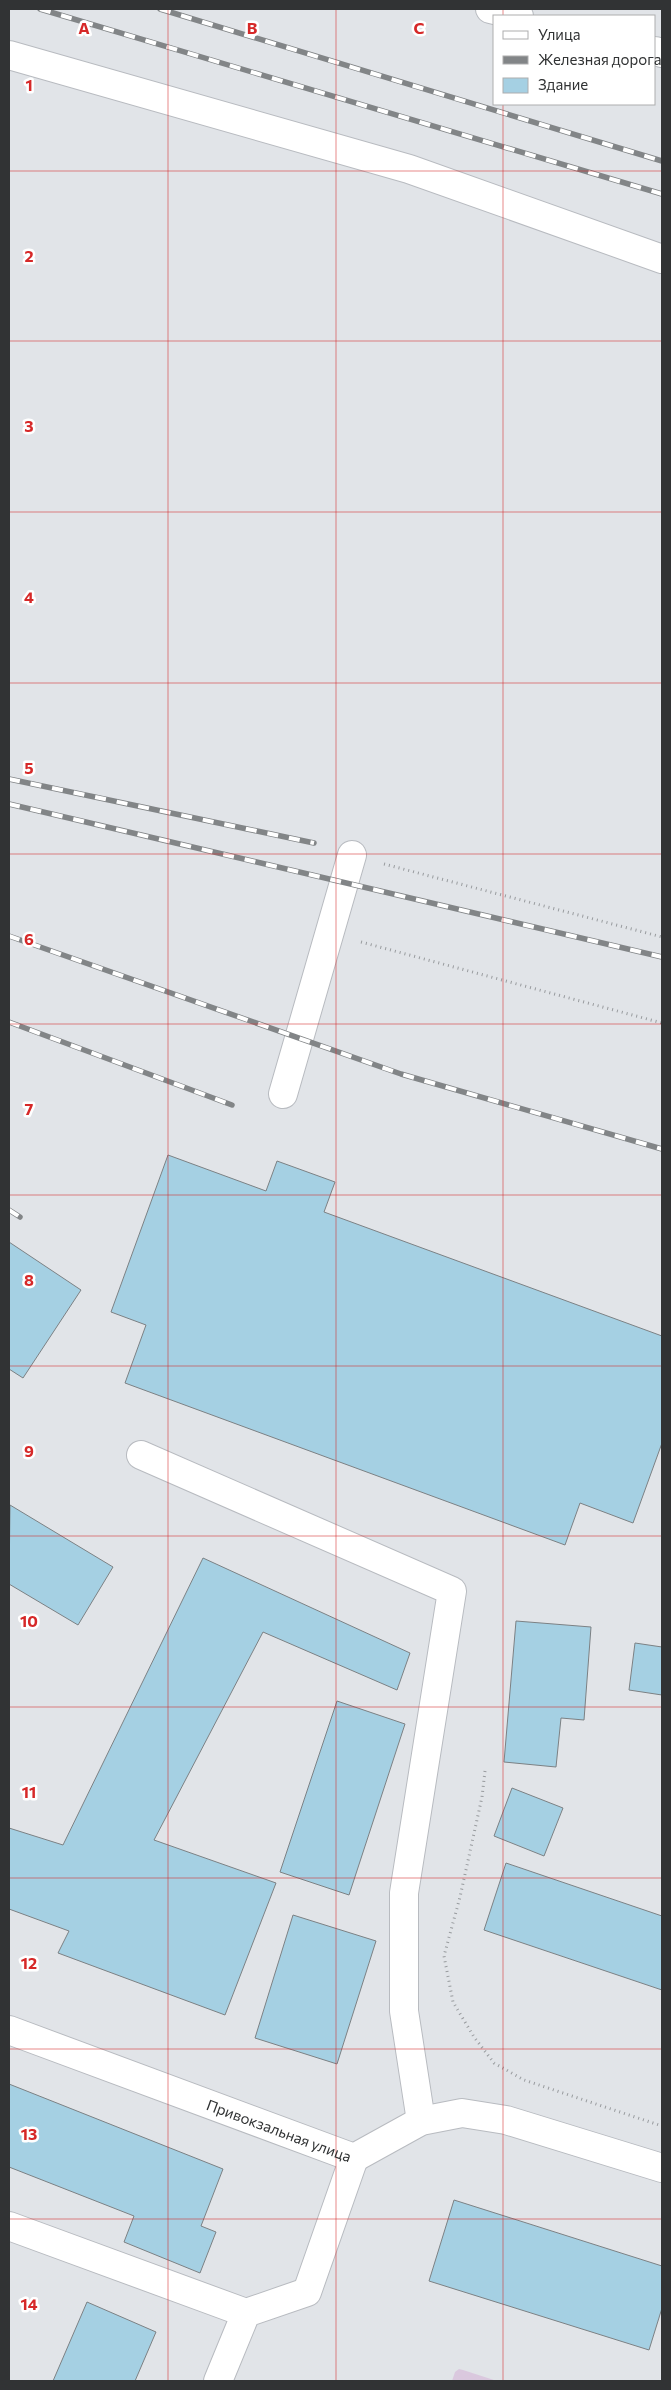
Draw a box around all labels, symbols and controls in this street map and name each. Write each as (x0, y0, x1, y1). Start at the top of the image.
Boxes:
legend (493, 15, 656, 105)
text: A (78, 18, 90, 37)
text: B (247, 18, 258, 37)
text: C (414, 18, 425, 37)
text: Улица (538, 25, 580, 43)
text: Железная дорога (538, 50, 662, 68)
text: 1 (25, 75, 33, 94)
text: Здание (538, 75, 588, 93)
text: 2 (24, 246, 34, 265)
text: 3 (24, 416, 34, 435)
text: 4 (24, 587, 34, 606)
text: 5 (24, 758, 34, 777)
text: 6 (24, 929, 34, 948)
text: 7 (25, 1099, 34, 1118)
text: 8 (24, 1270, 34, 1289)
text: 9 (24, 1441, 34, 1460)
text: 10 (20, 1611, 38, 1630)
text: 11 (22, 1782, 36, 1801)
text: 12 (21, 1953, 37, 1972)
street label: Привокзальная улица (204, 2095, 354, 2165)
text: 13 (21, 2124, 37, 2143)
text: 14 (20, 2294, 38, 2313)

